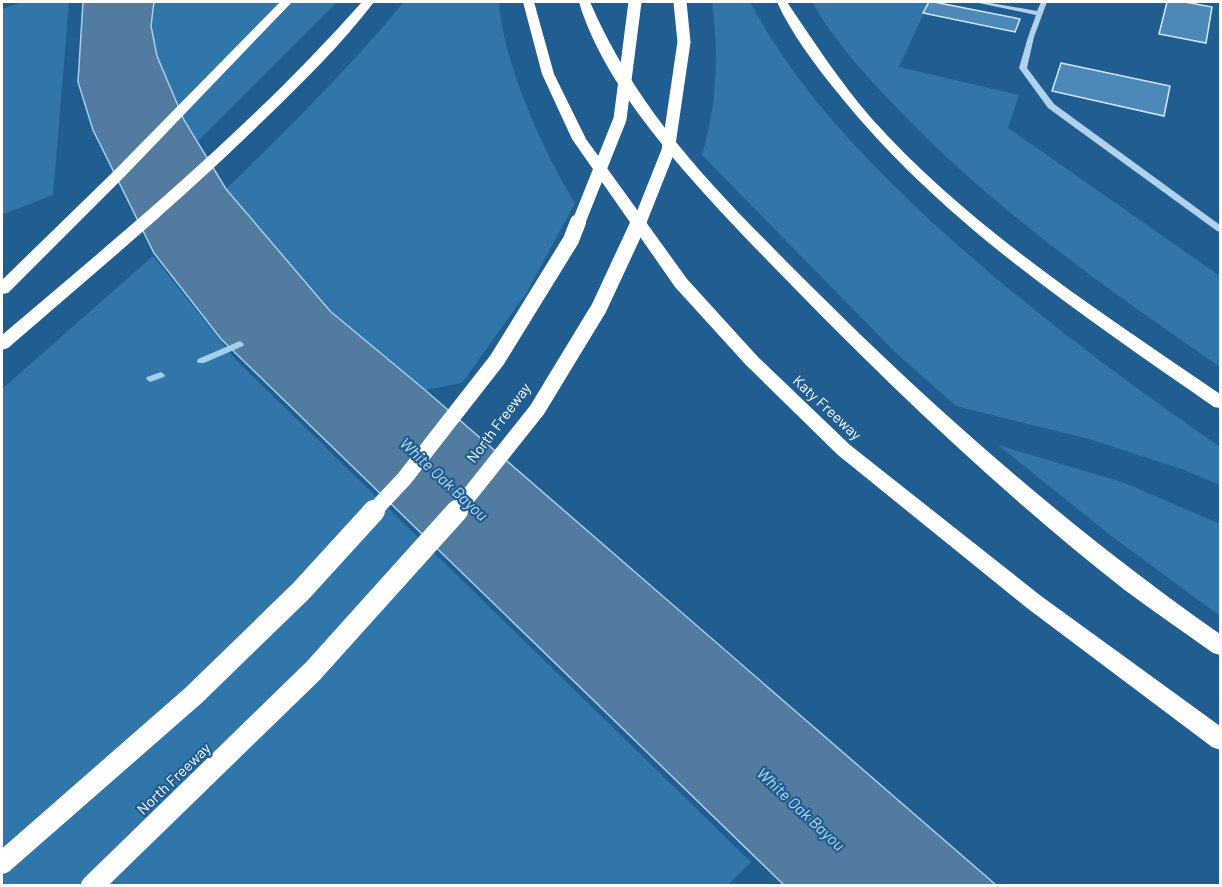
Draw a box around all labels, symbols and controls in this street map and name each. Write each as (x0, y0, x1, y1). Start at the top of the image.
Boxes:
street label: Katy Freeway (790, 371, 866, 444)
street label: North Freeway (462, 379, 534, 466)
water label: White Oak Bayou (396, 433, 492, 524)
street label: North Freeway (133, 739, 214, 818)
water label: White Oak Bayou (753, 763, 849, 854)

